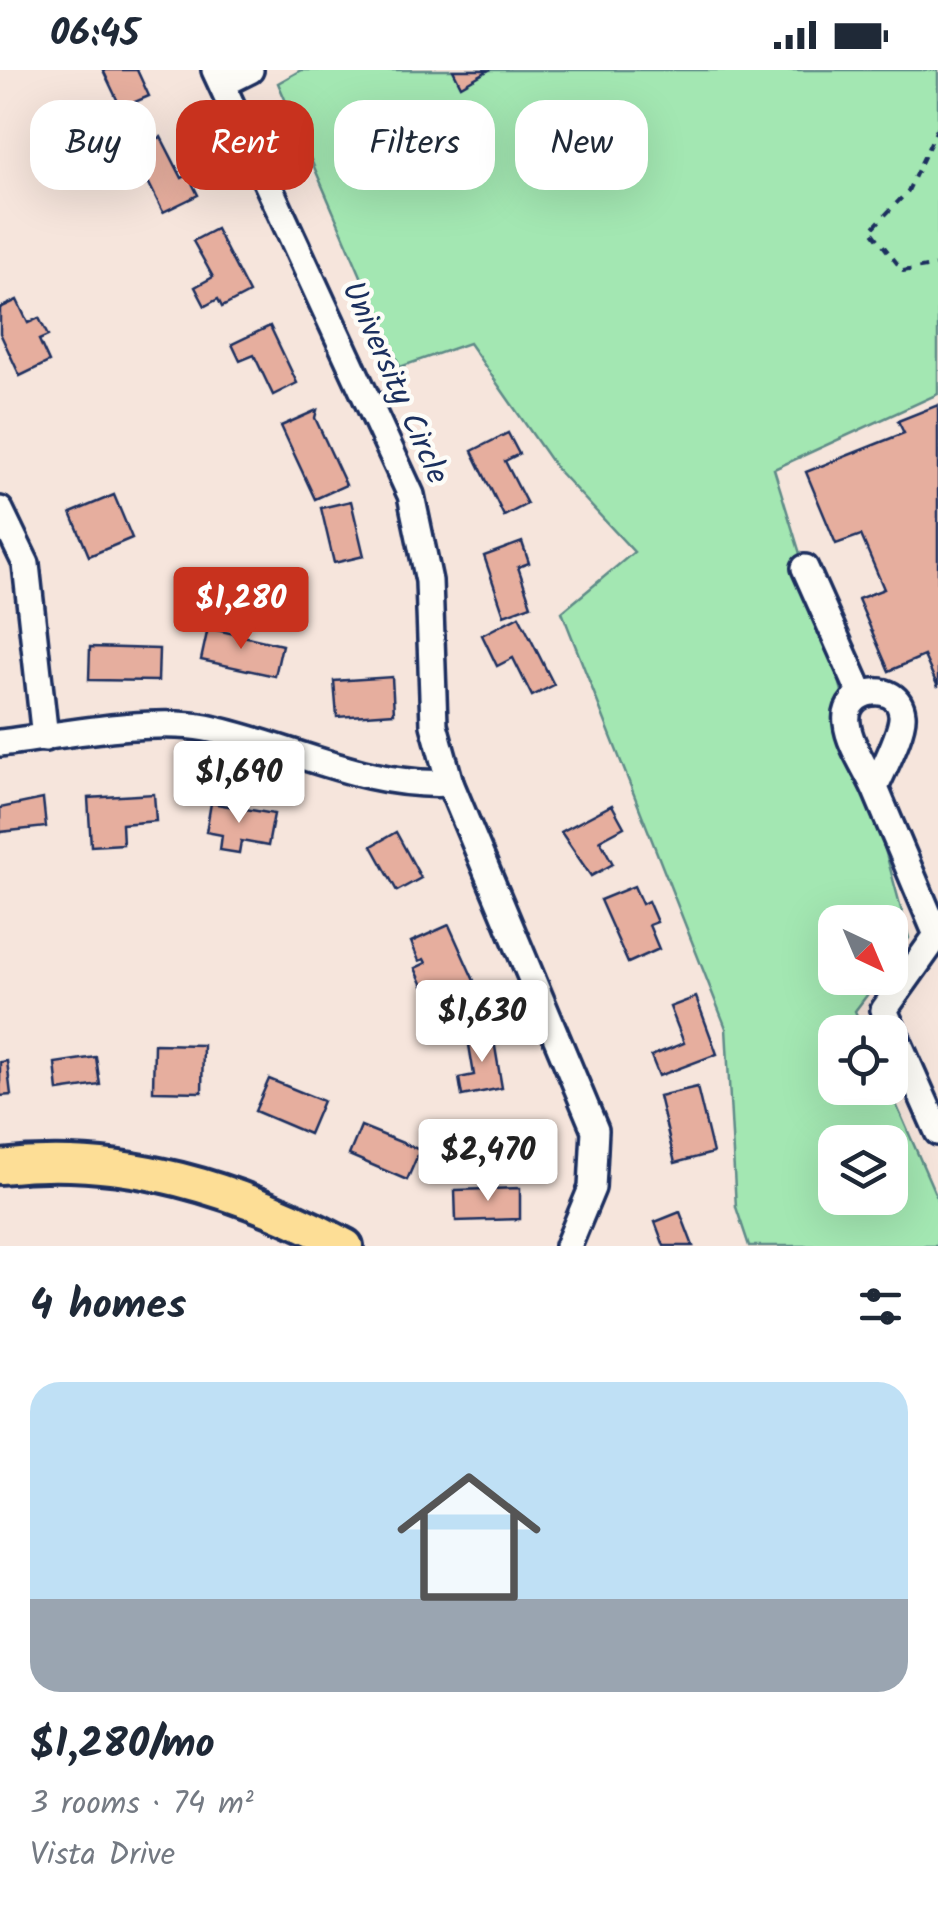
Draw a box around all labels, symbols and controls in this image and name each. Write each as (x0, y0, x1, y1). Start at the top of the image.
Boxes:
text: 06:45 (50, 5, 139, 65)
chip: Buy (30, 100, 156, 190)
chip: Rent (176, 100, 314, 190)
chip: Filters (334, 100, 495, 190)
chip: New (515, 100, 648, 190)
street label: University Circle (326, 273, 462, 493)
pin: $1,280 (160, 567, 322, 652)
text: $1,280 (196, 574, 286, 625)
pin: $1,690 (158, 741, 320, 826)
text: $1,690 (196, 748, 282, 799)
north arrow (818, 905, 908, 995)
map controls (818, 905, 908, 1215)
pin: $1,630 (401, 980, 563, 1065)
text: $1,630 (438, 987, 526, 1038)
button: locate (818, 1015, 908, 1105)
pin: $2,470 (407, 1119, 569, 1204)
button: layers (818, 1125, 908, 1215)
text: $2,470 (441, 1126, 535, 1177)
text: 4 homes (30, 1273, 186, 1340)
icon: filters (853, 1279, 908, 1334)
icon: home (379, 1447, 559, 1627)
text: $1,280/mo (30, 1712, 215, 1779)
text: 3 rooms · 74 m² (30, 1779, 254, 1830)
text: Vista Drive (30, 1830, 175, 1881)

